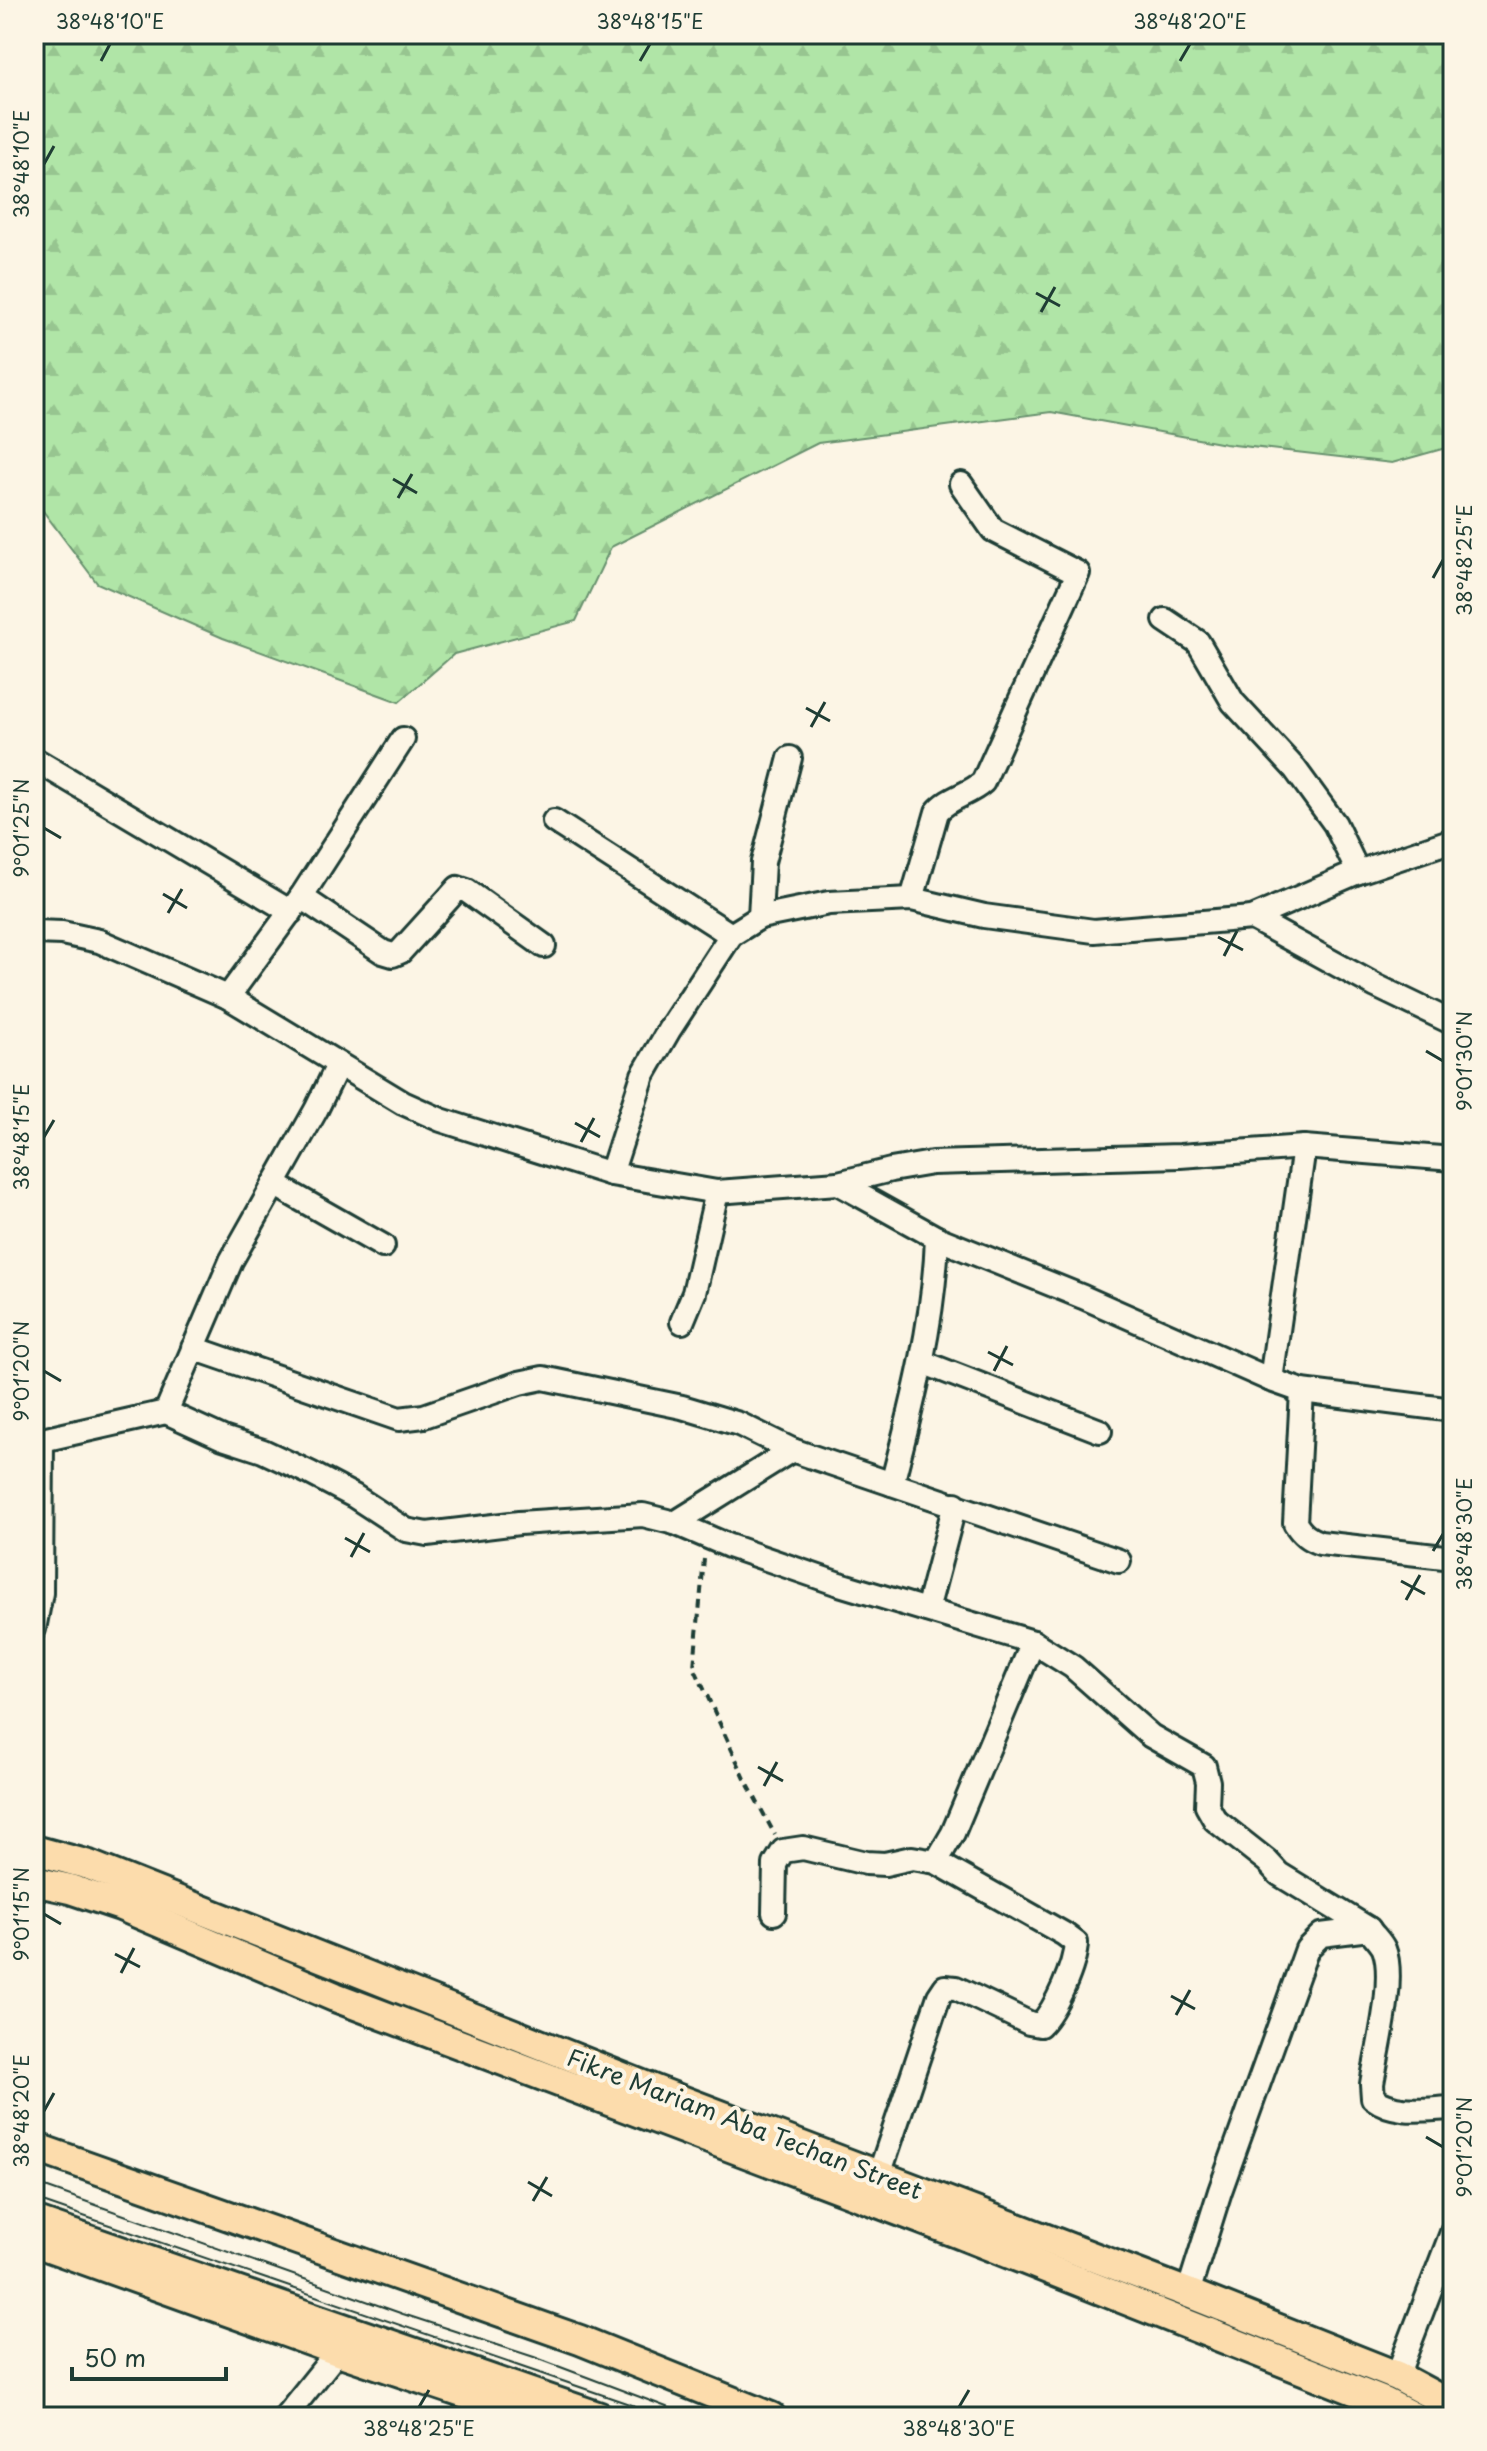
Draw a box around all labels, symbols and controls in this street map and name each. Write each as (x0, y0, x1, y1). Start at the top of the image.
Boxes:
text: 38°48'10"E (56, 6, 164, 36)
text: 38°48'15"E (596, 6, 704, 36)
text: 38°48'20"E (1133, 6, 1247, 36)
text: 38°48'10"E (6, 110, 36, 218)
text: 38°48'25"E (1449, 504, 1479, 616)
text: 9°01'25"N (6, 778, 36, 878)
text: 9°01'30"N (1449, 1011, 1479, 1111)
text: 38°48'15"E (6, 1083, 36, 1191)
text: 9°01'20"N (6, 1321, 36, 1421)
text: 38°48'30"E (1449, 1478, 1479, 1590)
text: 9°01'15"N (6, 1867, 36, 1961)
street label: Fikre Mariam Aba Techan Street (562, 2038, 928, 2208)
text: 38°48'20"E (6, 2054, 36, 2168)
text: 9°01'20"N (1449, 2097, 1479, 2197)
scale bar (72, 2331, 226, 2381)
text: 50 m (84, 2339, 146, 2375)
text: 38°48'25"E (363, 2413, 475, 2443)
text: 38°48'30"E (903, 2413, 1015, 2443)

